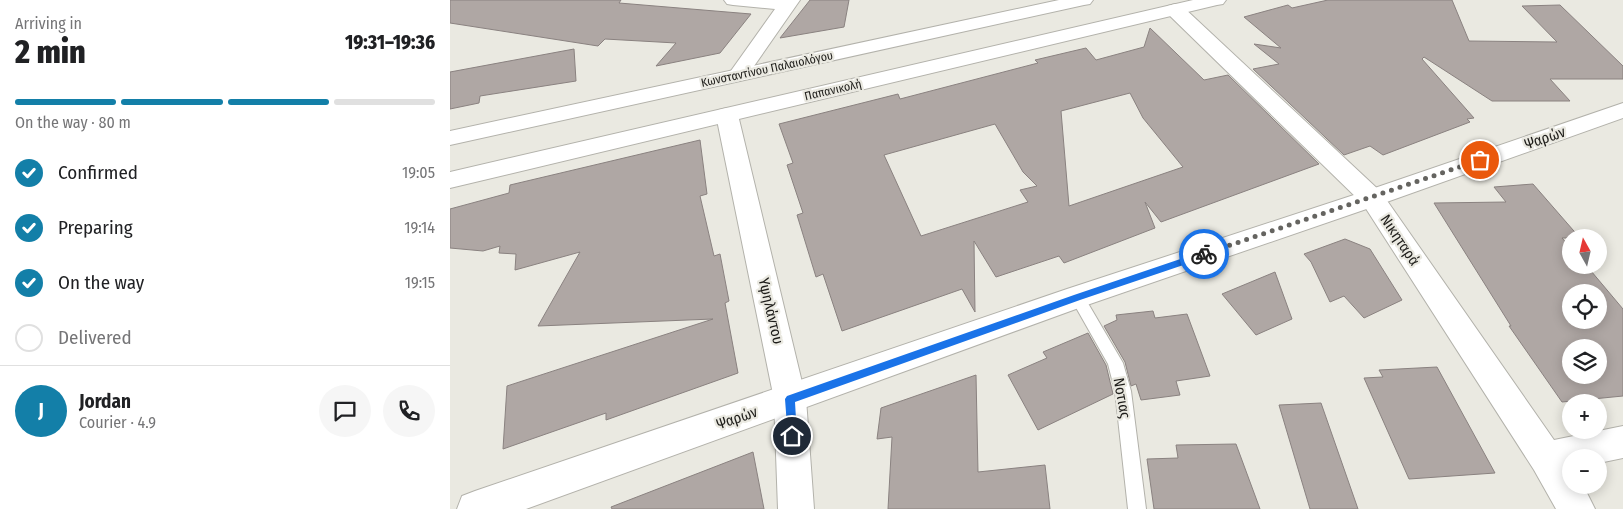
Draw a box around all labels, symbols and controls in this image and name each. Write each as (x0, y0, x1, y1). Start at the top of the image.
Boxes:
text: Arriving in (15, 14, 82, 33)
text: 19:31–19:36 (345, 31, 435, 54)
text: 2 min (15, 33, 86, 71)
street label: Κωνσταντίνου Παλαιολόγου (700, 48, 834, 90)
street label: Παπανικολή (803, 77, 863, 103)
text: On the way · 80 m (15, 113, 131, 132)
street label: Ψαρών (1522, 122, 1568, 153)
pin (1459, 139, 1501, 181)
icon: bag (1466, 146, 1494, 174)
icon: check (15, 159, 43, 187)
text: Confirmed (58, 161, 138, 184)
text: 19:05 (402, 163, 435, 182)
street label: Νικηταρά (1376, 211, 1424, 269)
icon: check (15, 214, 43, 242)
text: Preparing (58, 216, 133, 239)
text: 19:14 (404, 218, 435, 237)
courier (1179, 229, 1229, 279)
north arrow (1562, 229, 1608, 274)
map controls (1562, 229, 1607, 494)
icon: bike (1190, 240, 1218, 268)
icon: check (15, 269, 43, 297)
text: On the way (58, 271, 144, 294)
text: 19:15 (405, 273, 435, 292)
street label: Υψηλάντου (755, 276, 787, 346)
button: locate (1562, 284, 1607, 329)
text: Delivered (58, 326, 132, 349)
button: layers (1562, 339, 1607, 384)
street label: Νοτιας (1110, 376, 1135, 420)
button: chat (319, 385, 371, 437)
button: phone (383, 385, 435, 437)
text: Jordan (79, 390, 131, 413)
button: + (1562, 394, 1607, 439)
text: J (38, 399, 44, 422)
street label: Ψαρών (714, 402, 760, 433)
text: Courier · 4.9 (79, 413, 156, 432)
pin (771, 415, 813, 457)
icon: home (778, 422, 806, 450)
button: − (1562, 449, 1607, 494)

